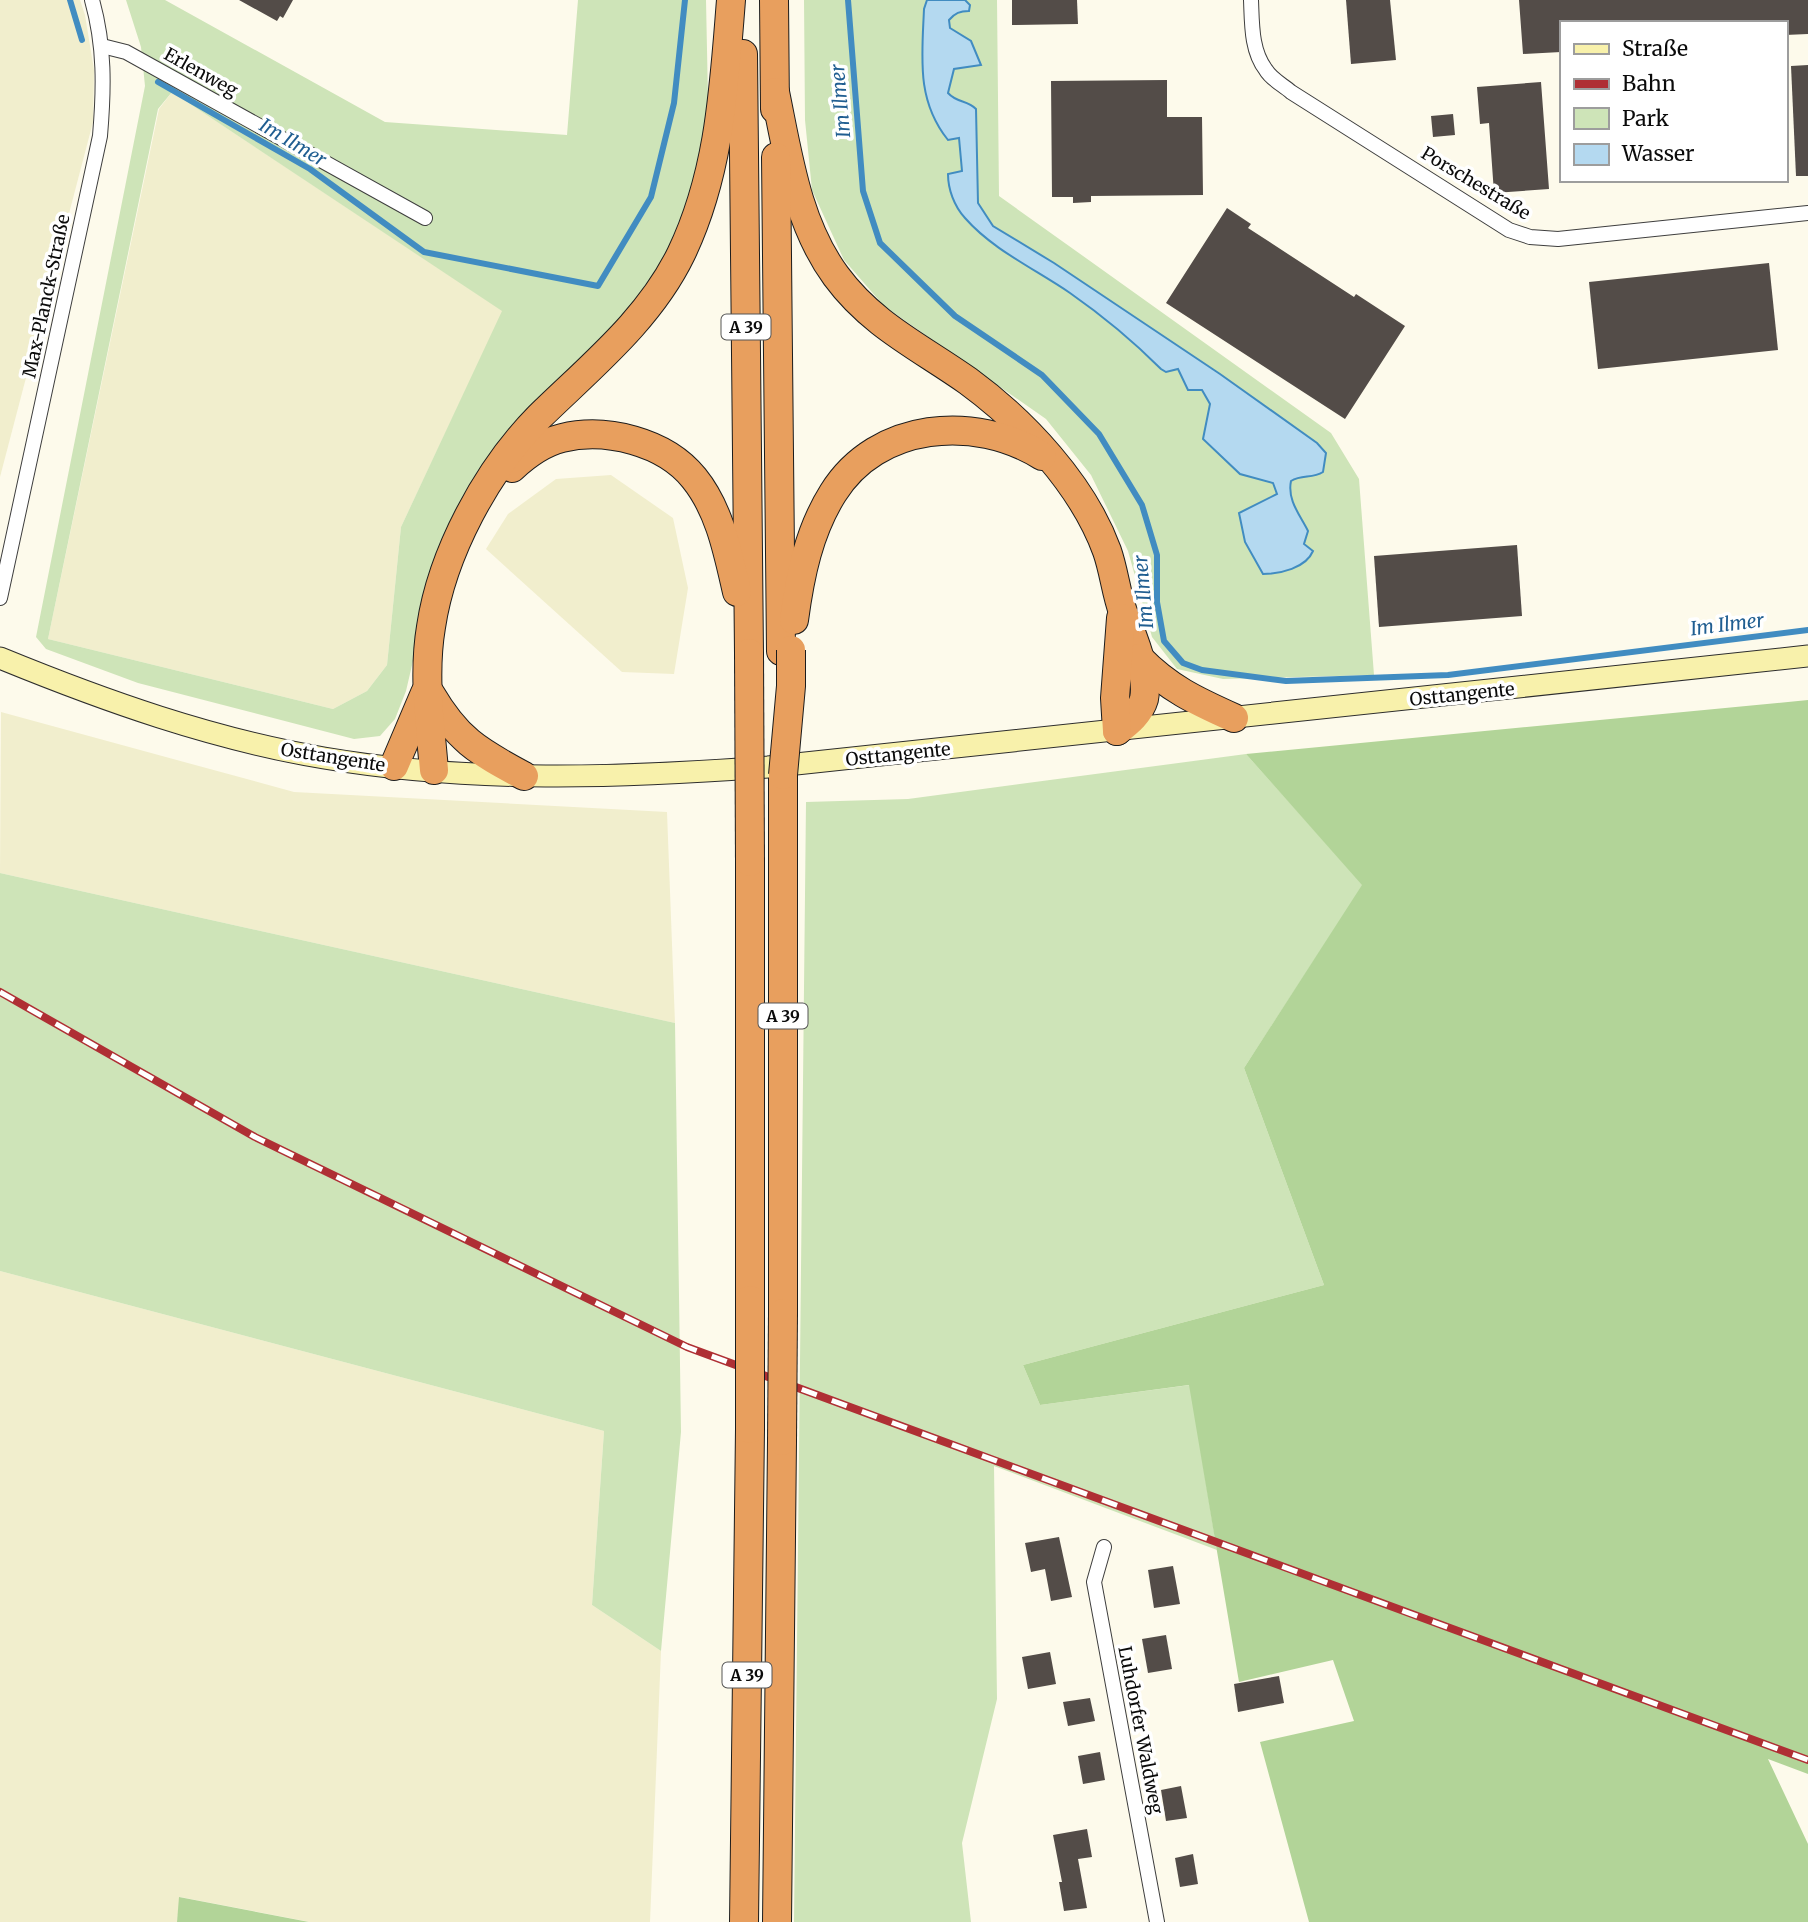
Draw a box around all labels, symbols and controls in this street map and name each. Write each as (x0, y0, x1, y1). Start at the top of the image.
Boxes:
legend (1560, 21, 1787, 182)
text: Straße (1622, 35, 1688, 62)
street label: Erlenweg (160, 42, 242, 102)
water label: Im Ilmer (825, 63, 855, 139)
text: Bahn (1622, 70, 1676, 97)
text: Park (1622, 105, 1669, 132)
water label: Im Ilmer (255, 113, 331, 171)
text: Wasser (1621, 140, 1694, 167)
street label: Porschestraße (1417, 141, 1535, 225)
street label: Max-Planck-Straße (17, 212, 75, 380)
road number: A 39 (722, 314, 770, 340)
water label: Im Ilmer (1128, 554, 1158, 630)
water label: Im Ilmer (1689, 608, 1765, 640)
street label: Osttangente (1408, 677, 1516, 711)
street label: Osttangente (279, 737, 387, 777)
street label: Osttangente (844, 737, 952, 771)
road number: A 39 (758, 1004, 808, 1028)
street label: Luhdorfer Waldweg (1113, 1644, 1169, 1816)
road number: A 39 (722, 1662, 772, 1688)

